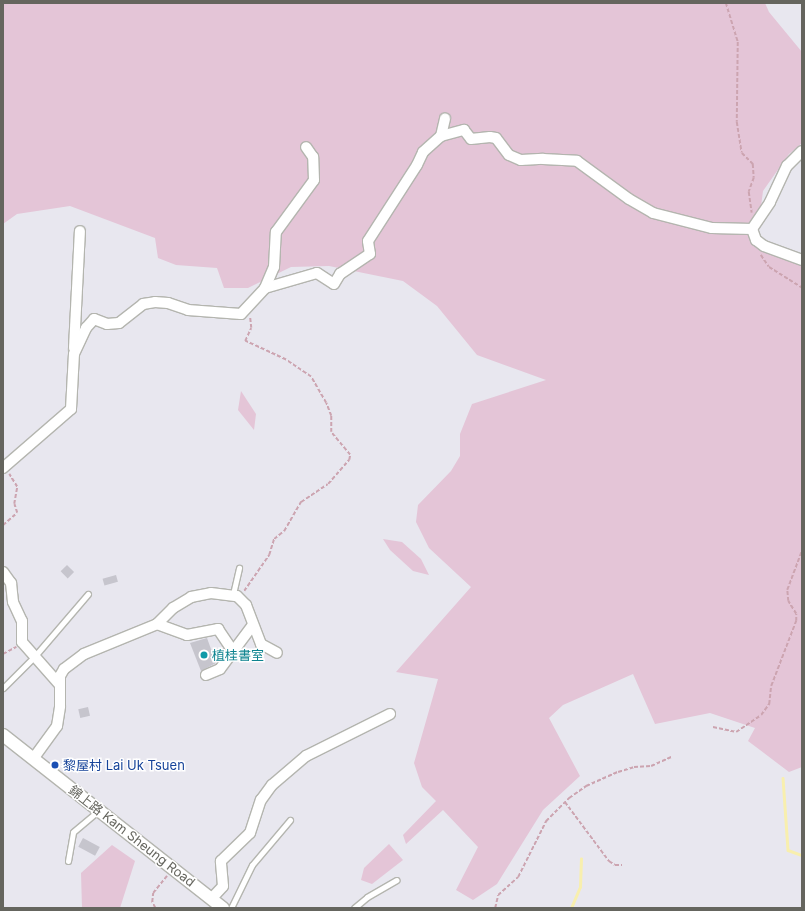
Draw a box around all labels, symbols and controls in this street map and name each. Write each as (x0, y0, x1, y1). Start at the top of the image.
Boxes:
place label: 植桂書室 (212, 647, 264, 663)
marker: 植桂書室 (199, 650, 209, 660)
place label: 黎屋村 Lai Uk Tsuen (63, 757, 185, 773)
marker: 黎屋村 Lai Uk Tsuen (50, 760, 60, 770)
street label: 錦上路 Kam Sheung Road (66, 782, 198, 890)

